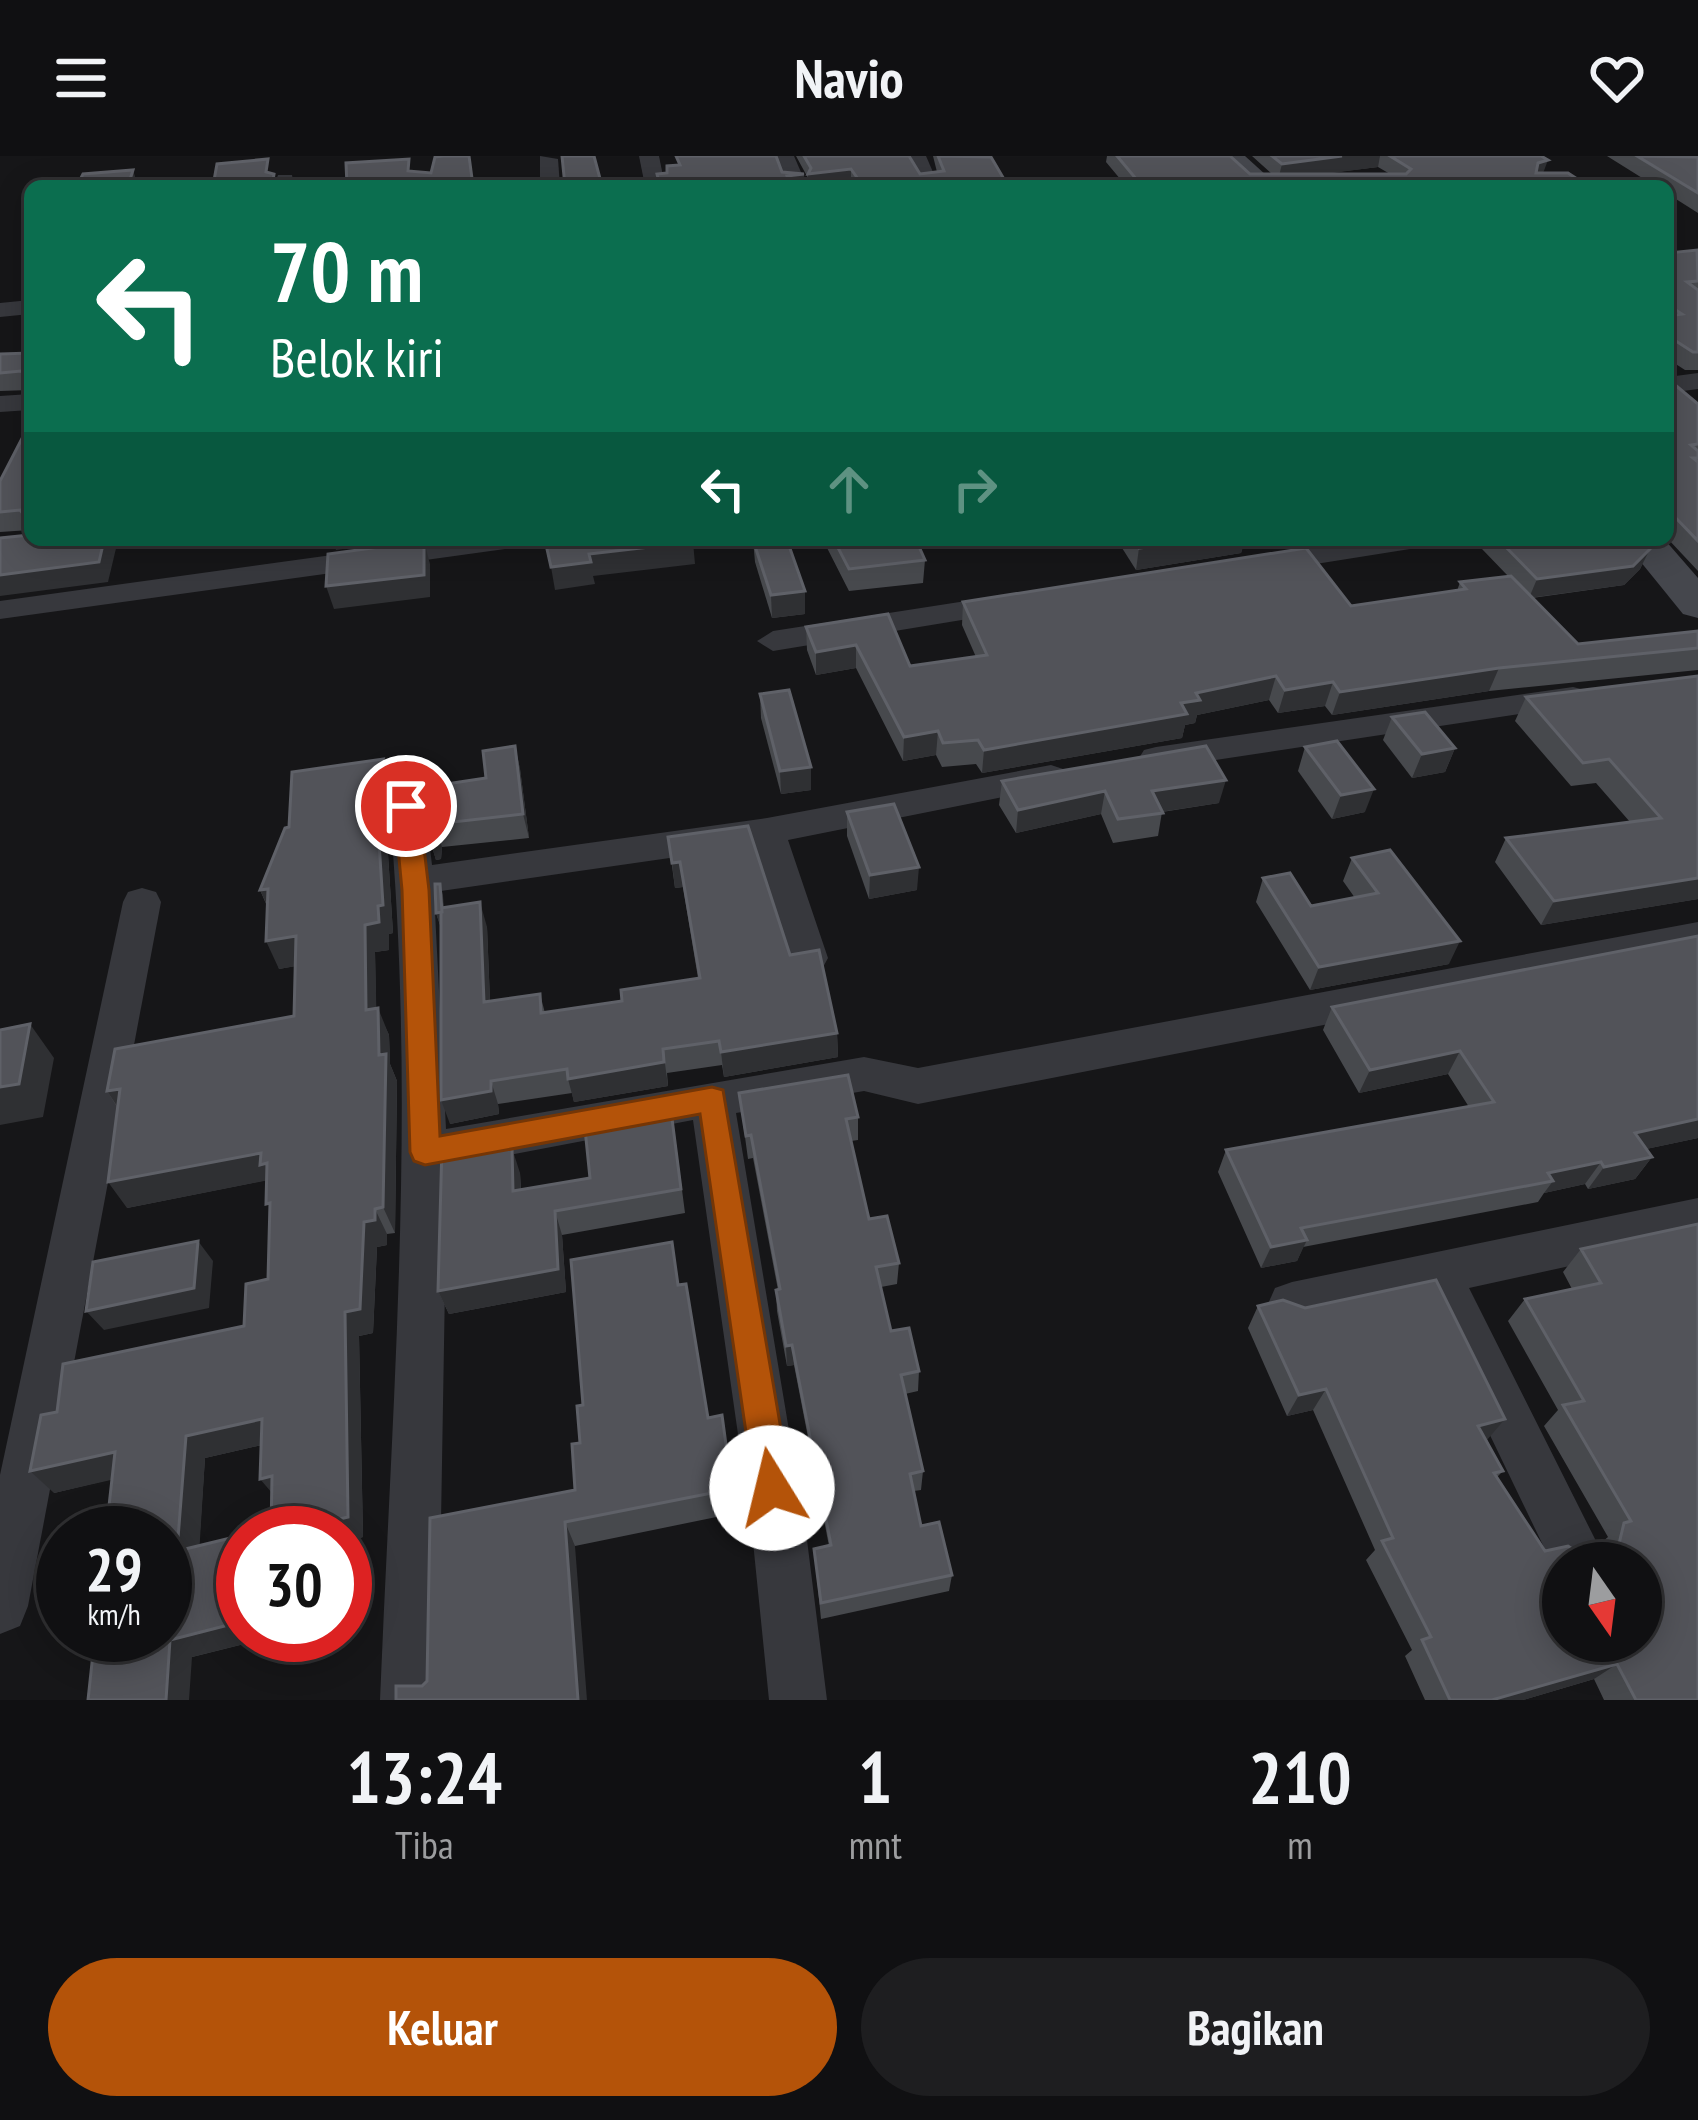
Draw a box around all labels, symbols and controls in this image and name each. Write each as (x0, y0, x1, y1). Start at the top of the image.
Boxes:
text: Navio (794, 43, 904, 113)
icon: menu (48, 45, 114, 111)
icon: heart (1584, 45, 1650, 111)
text: 70 m (270, 216, 423, 325)
icon: left (72, 228, 228, 384)
text: Belok kiri (270, 322, 444, 392)
icon: left (690, 456, 756, 522)
icon: ahead (816, 456, 882, 522)
icon: right (942, 456, 1008, 522)
pin (355, 755, 457, 857)
icon: arrive (373, 773, 439, 839)
position arrow (709, 1425, 835, 1551)
speed limit sign: 30 (216, 1506, 372, 1662)
text: 29 (85, 1530, 143, 1608)
north arrow (1542, 1542, 1662, 1662)
map controls (1542, 1542, 1662, 1662)
text: km/h (87, 1594, 141, 1633)
text: 13:24 (346, 1730, 502, 1823)
text: 1 (858, 1730, 892, 1823)
text: 210 (1248, 1730, 1352, 1823)
text: Tiba (395, 1819, 454, 1870)
text: mnt (849, 1819, 902, 1870)
text: m (1287, 1819, 1313, 1870)
button: Keluar (48, 1958, 837, 2096)
button: Bagikan (861, 1958, 1650, 2096)

